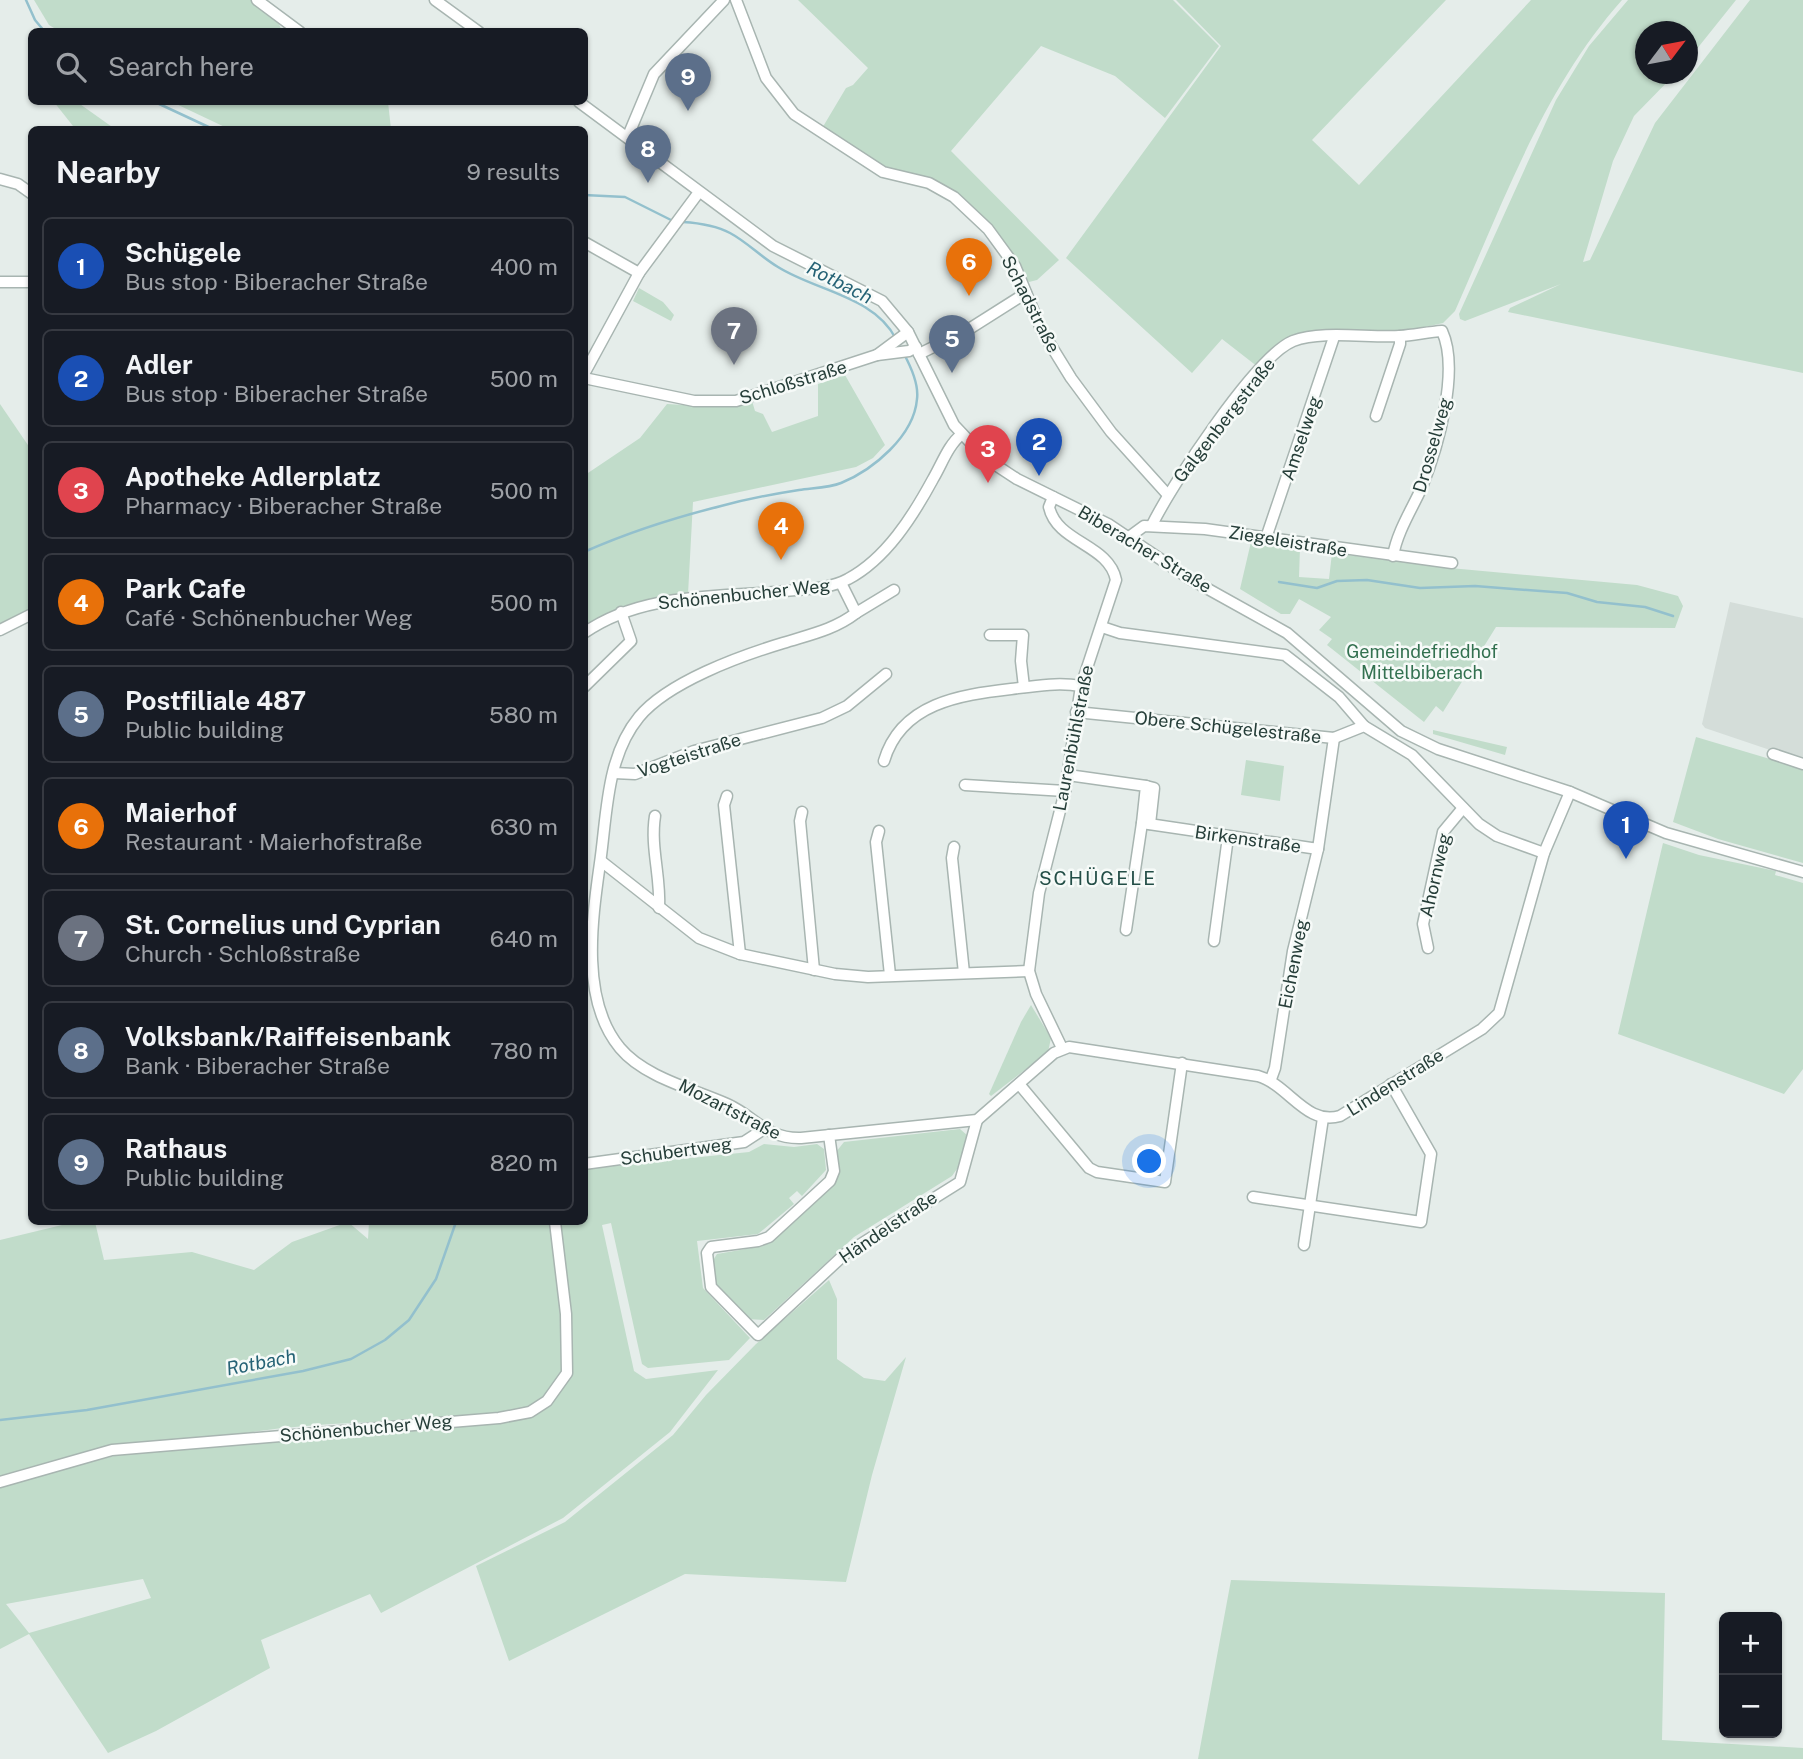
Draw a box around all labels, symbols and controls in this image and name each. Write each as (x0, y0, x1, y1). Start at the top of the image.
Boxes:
north arrow (1635, 21, 1698, 84)
search box (28, 28, 588, 105)
icon: search (52, 48, 90, 86)
text: Search here (108, 51, 254, 82)
pin: 9 (665, 53, 711, 111)
pin: 8 (625, 125, 671, 183)
text: Nearby (56, 154, 160, 190)
text: 9 results (467, 158, 560, 185)
text: Schügele (125, 237, 242, 268)
pin: 6 (946, 238, 992, 296)
street label: Schadstraße (998, 252, 1064, 356)
text: 1 (76, 253, 86, 280)
text: 400 m (490, 253, 558, 280)
water label: Rotbach (804, 256, 876, 308)
text: Bus stop · Biberacher Straße (125, 268, 428, 295)
pin: 7 (711, 307, 757, 365)
pin: 5 (929, 315, 975, 373)
text: Adler (125, 349, 193, 380)
street label: Galgenbergstraße (1169, 354, 1279, 486)
street label: Schloßstraße (737, 356, 849, 408)
text: 2 (74, 365, 88, 392)
text: 500 m (490, 365, 558, 392)
text: Bus stop · Biberacher Straße (125, 380, 428, 407)
street label: Amselweg (1277, 393, 1325, 483)
street label: Drosselweg (1408, 395, 1456, 495)
pin: 2 (1016, 418, 1062, 476)
pin: 3 (965, 425, 1011, 483)
text: Apotheke Adlerplatz (125, 461, 381, 492)
text: 3 (73, 477, 89, 504)
text: 500 m (490, 477, 558, 504)
text: Pharmacy · Biberacher Straße (125, 492, 442, 519)
street label: Biberacher Straße (1074, 501, 1216, 597)
pin: 4 (758, 502, 804, 560)
street label: Ziegeleistraße (1227, 521, 1349, 561)
text: Park Cafe (125, 573, 246, 604)
street label: Schönenbucher Weg (657, 574, 831, 614)
text: 4 (73, 589, 89, 616)
text: 500 m (490, 589, 558, 616)
text: Café · Schönenbucher Weg (125, 604, 413, 631)
park label: Gemeindefriedhof Mittelbiberach (1346, 641, 1498, 683)
street label: Laurenbühlstraße (1049, 663, 1097, 813)
text: Postfiliale 487 (125, 685, 306, 716)
text: 5 (73, 701, 89, 728)
text: 580 m (489, 701, 558, 728)
street label: Obere Schügelestraße (1134, 707, 1322, 747)
text: Public building (125, 716, 284, 743)
street label: Vogteistraße (635, 728, 743, 782)
text: Maierhof (125, 797, 236, 828)
pin: 1 (1603, 801, 1649, 859)
text: 6 (73, 813, 89, 840)
text: 630 m (490, 813, 558, 840)
street label: Birkenstraße (1193, 821, 1303, 857)
text: Restaurant · Maierhofstraße (125, 828, 423, 855)
street label: Ahornweg (1415, 831, 1455, 919)
district label: SCHÜGELE (1039, 867, 1157, 889)
text: St. Cornelius und Cyprian (125, 909, 441, 940)
street label: Eichenweg (1274, 917, 1312, 1011)
text: 7 (74, 925, 88, 952)
text: 640 m (490, 925, 558, 952)
text: Church · Schloßstraße (125, 940, 360, 967)
text: Volksbank/Raiffeisenbank (125, 1021, 451, 1052)
text: 8 (73, 1037, 89, 1064)
text: 780 m (490, 1037, 558, 1064)
street label: Lindenstraße (1343, 1044, 1447, 1120)
text: Bank · Biberacher Straße (125, 1052, 390, 1079)
street label: Mozartstraße (676, 1074, 784, 1144)
text: Rathaus (125, 1133, 227, 1164)
street label: Schubertweg (619, 1133, 733, 1169)
your location (1132, 1144, 1166, 1178)
text: 9 (73, 1149, 89, 1176)
text: 820 m (490, 1149, 558, 1176)
text: Public building (125, 1164, 284, 1191)
street label: Händelstraße (835, 1187, 941, 1267)
water label: Rotbach (224, 1344, 298, 1380)
street label: Schönenbucher Weg (279, 1410, 453, 1446)
map controls (1719, 1612, 1782, 1738)
button: + (1719, 1612, 1782, 1675)
button: − (1719, 1675, 1782, 1738)

